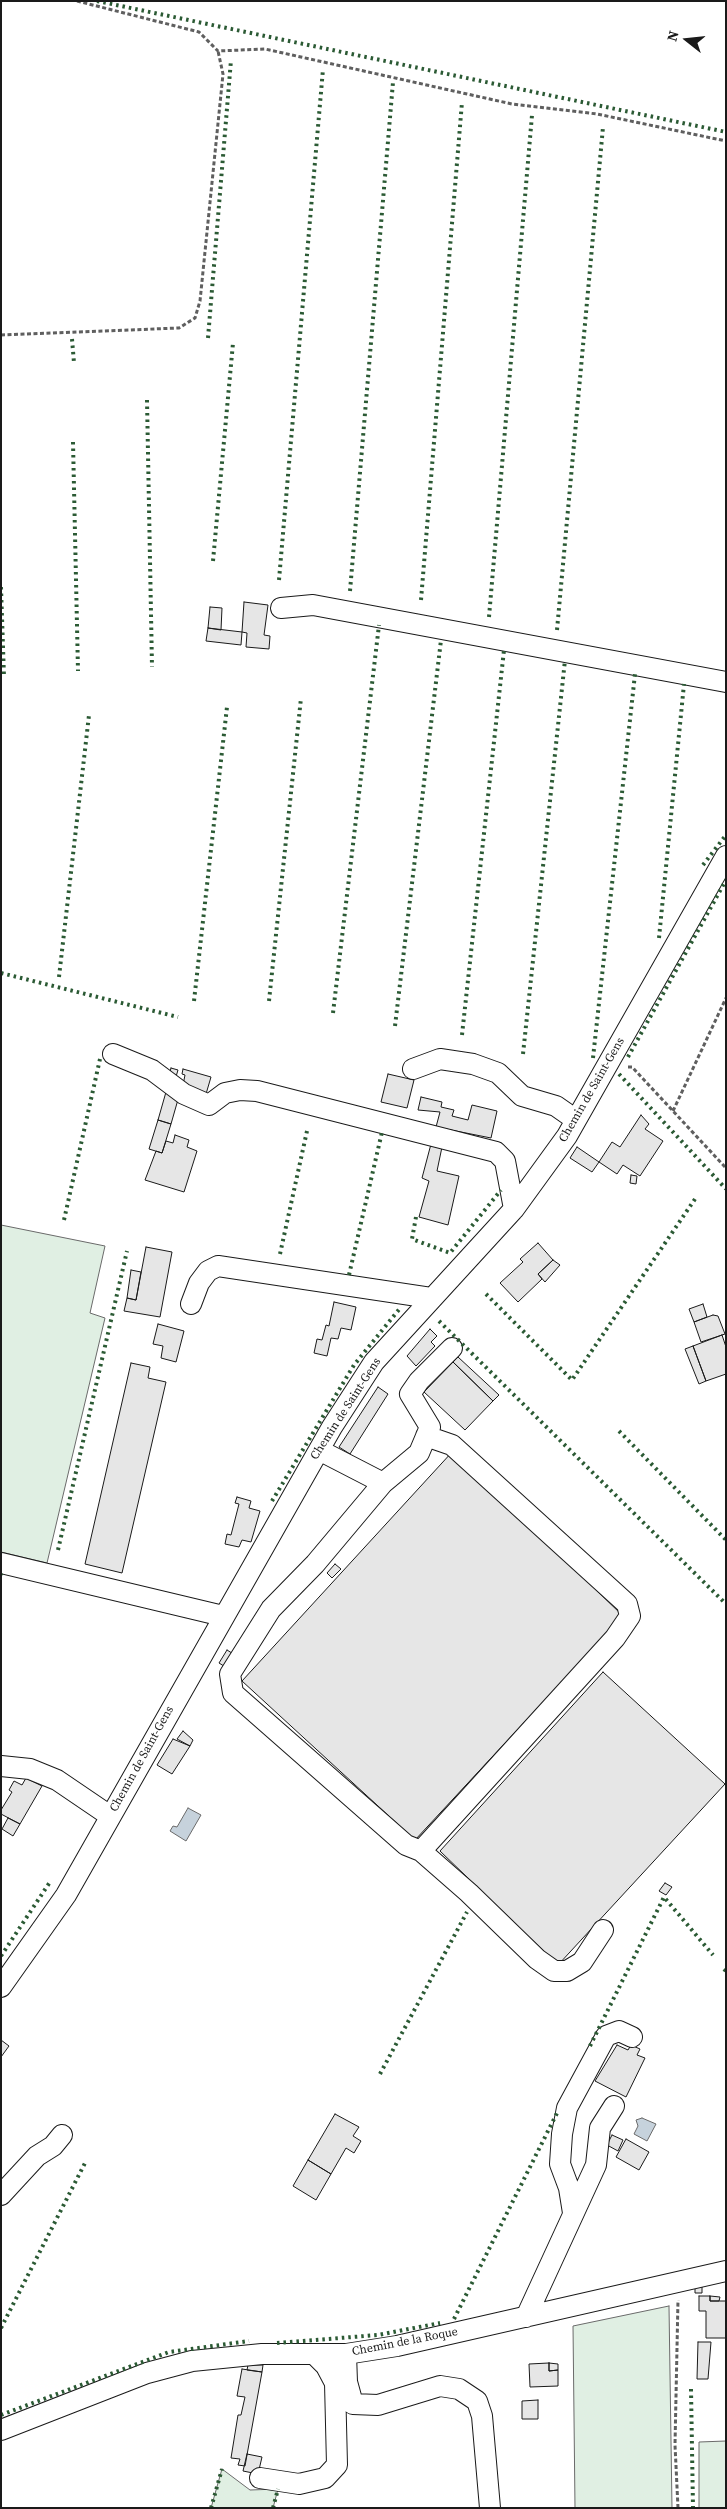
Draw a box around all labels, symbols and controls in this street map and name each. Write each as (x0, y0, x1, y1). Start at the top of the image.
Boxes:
north arrow (662, 15, 712, 65)
text: N (662, 28, 684, 44)
street label: Chemin de Saint-Gens (556, 1035, 628, 1145)
street label: Chemin de Saint-Gens (308, 1355, 384, 1463)
street label: Chemin de Saint-Gens (107, 1704, 177, 1814)
street label: Chemin de la Roque (351, 2325, 459, 2359)

